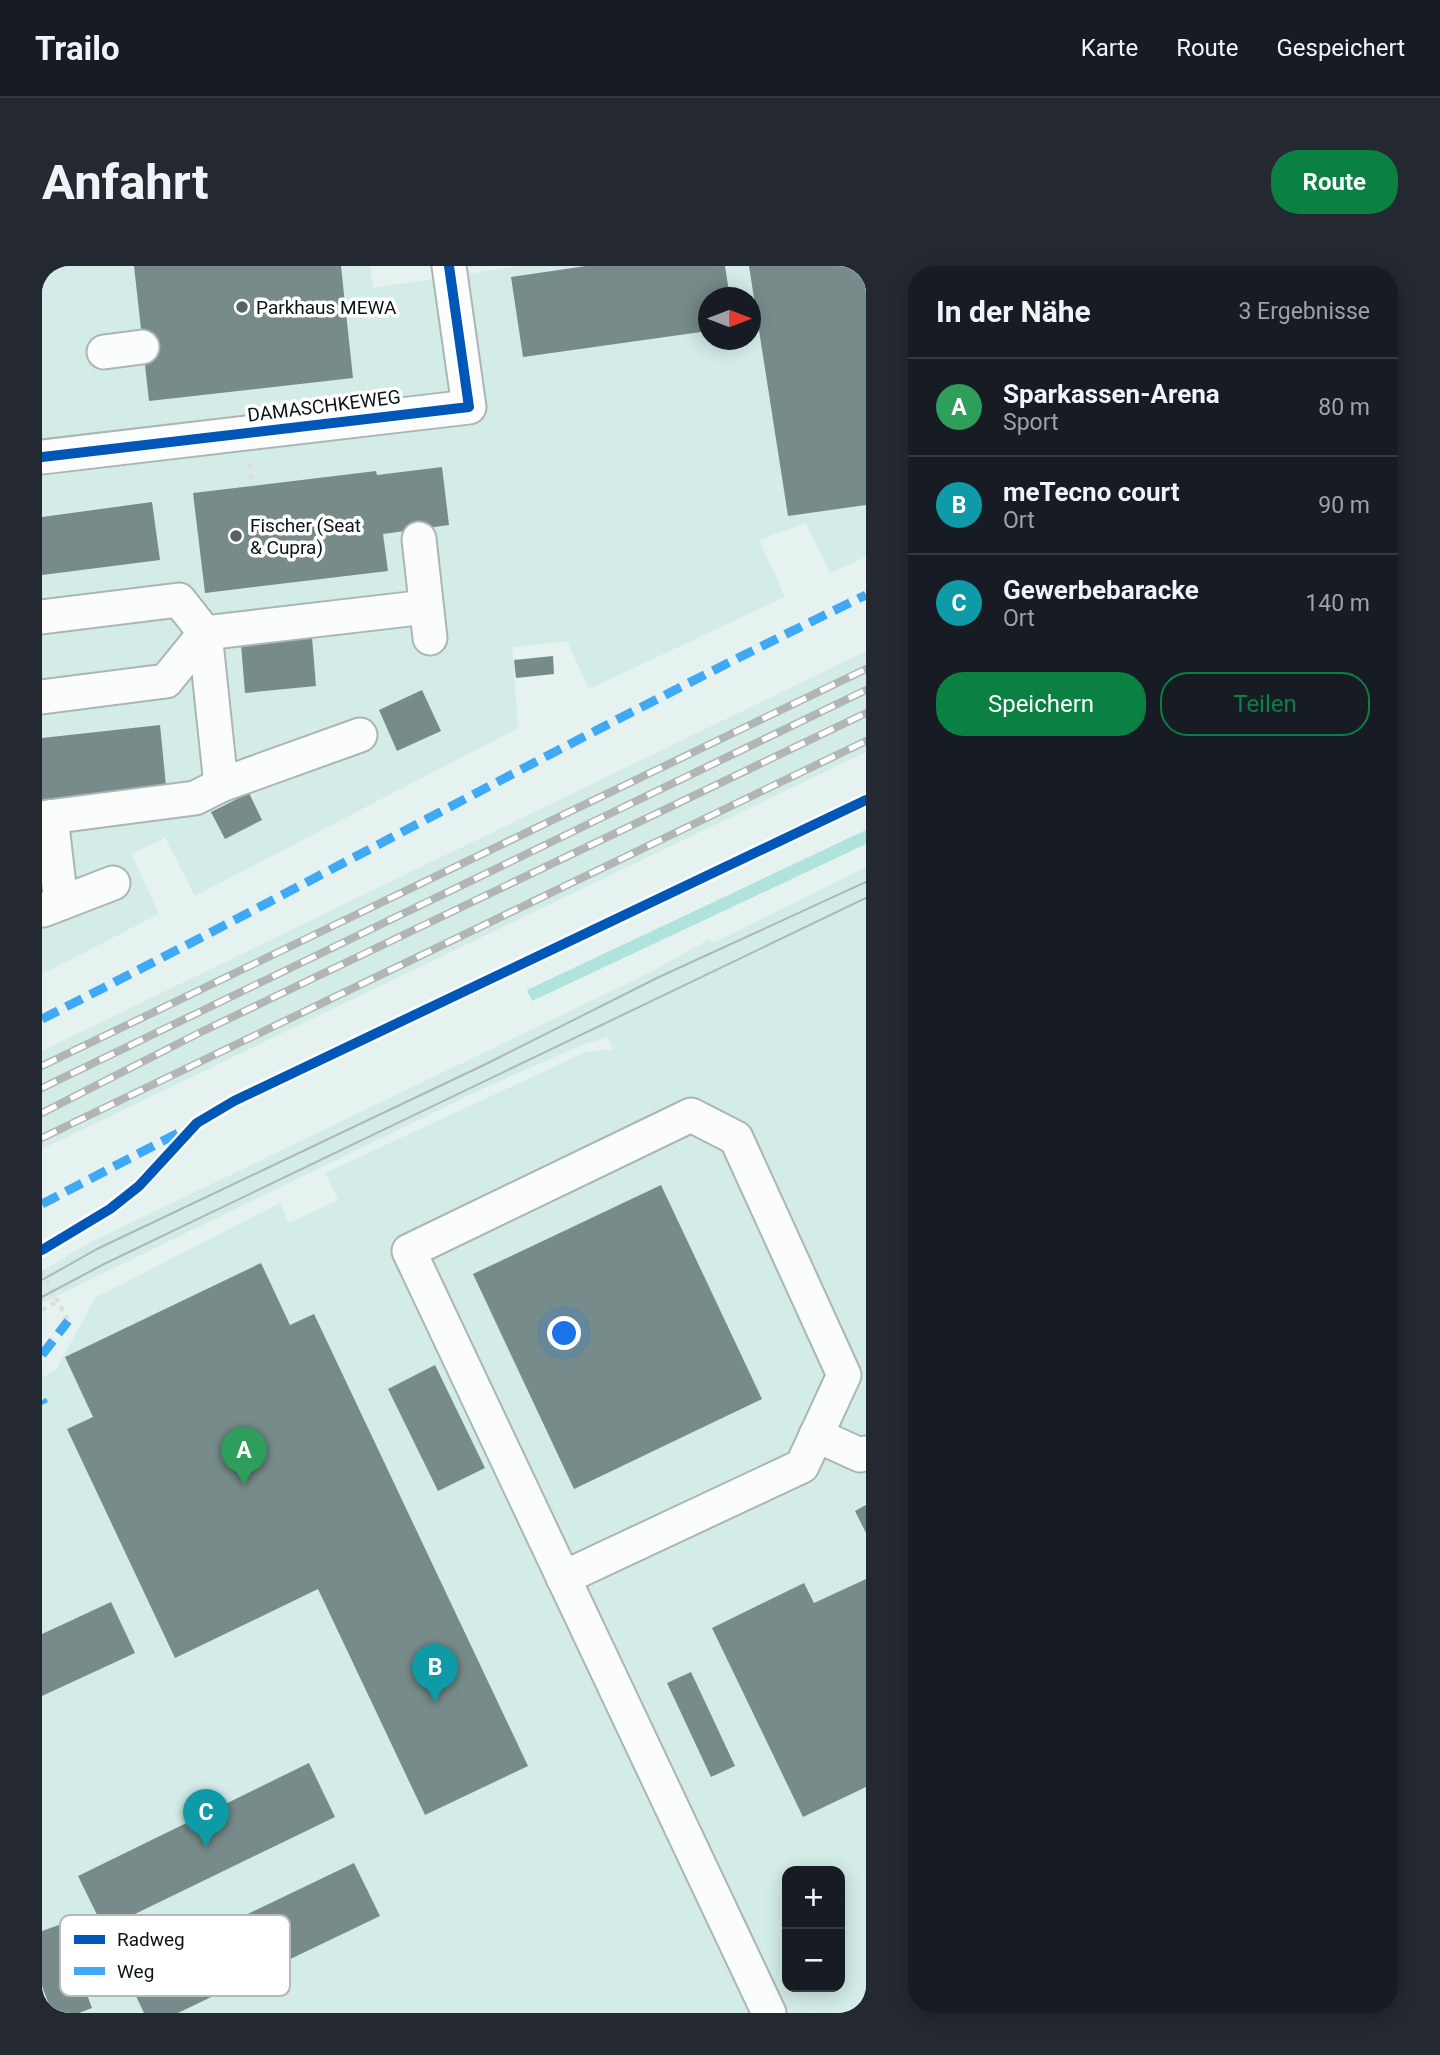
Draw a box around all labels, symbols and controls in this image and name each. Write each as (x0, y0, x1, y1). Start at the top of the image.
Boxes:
text: Trailo (35, 29, 120, 68)
text: Karte (1081, 34, 1138, 62)
text: Route (1176, 34, 1238, 62)
text: Gespeichert (1276, 34, 1405, 62)
button: Route (1271, 150, 1398, 214)
text: Anfahrt (42, 154, 209, 211)
north arrow (698, 287, 761, 350)
text: In der Nähe (936, 294, 1091, 329)
place label: Parkhaus MEWA (256, 296, 397, 319)
text: 3 Ergebnisse (1238, 298, 1370, 325)
marker: Parkhaus MEWA (234, 299, 250, 315)
text: Sparkassen-Arena (1003, 379, 1220, 409)
street label: DAMASCHKEWEG (246, 385, 402, 427)
text: A (951, 394, 967, 421)
text: 80 m (1318, 394, 1370, 421)
text: Sport (1003, 409, 1059, 436)
text: meTecno court (1003, 477, 1180, 507)
text: B (952, 492, 966, 519)
text: 90 m (1318, 492, 1370, 519)
text: Ort (1003, 507, 1035, 534)
place label: Fischer (Seat & Cupra) (250, 514, 361, 559)
marker: Fischer (Seat & Cupra) (228, 528, 244, 544)
text: Gewerbebaracke (1003, 575, 1199, 605)
text: C (951, 590, 967, 617)
text: 140 m (1305, 590, 1370, 617)
text: Ort (1003, 605, 1035, 632)
button: Speichern (936, 672, 1146, 736)
button: Teilen (1160, 672, 1370, 736)
your location (547, 1316, 581, 1350)
pin: A (221, 1427, 267, 1485)
pin: B (412, 1644, 458, 1702)
pin: C (183, 1789, 229, 1847)
map controls (782, 1866, 845, 1992)
button: + (782, 1866, 845, 1929)
legend (60, 1915, 290, 1996)
text: Radweg (117, 1928, 185, 1951)
button: − (782, 1929, 845, 1992)
text: Weg (117, 1960, 154, 1983)

